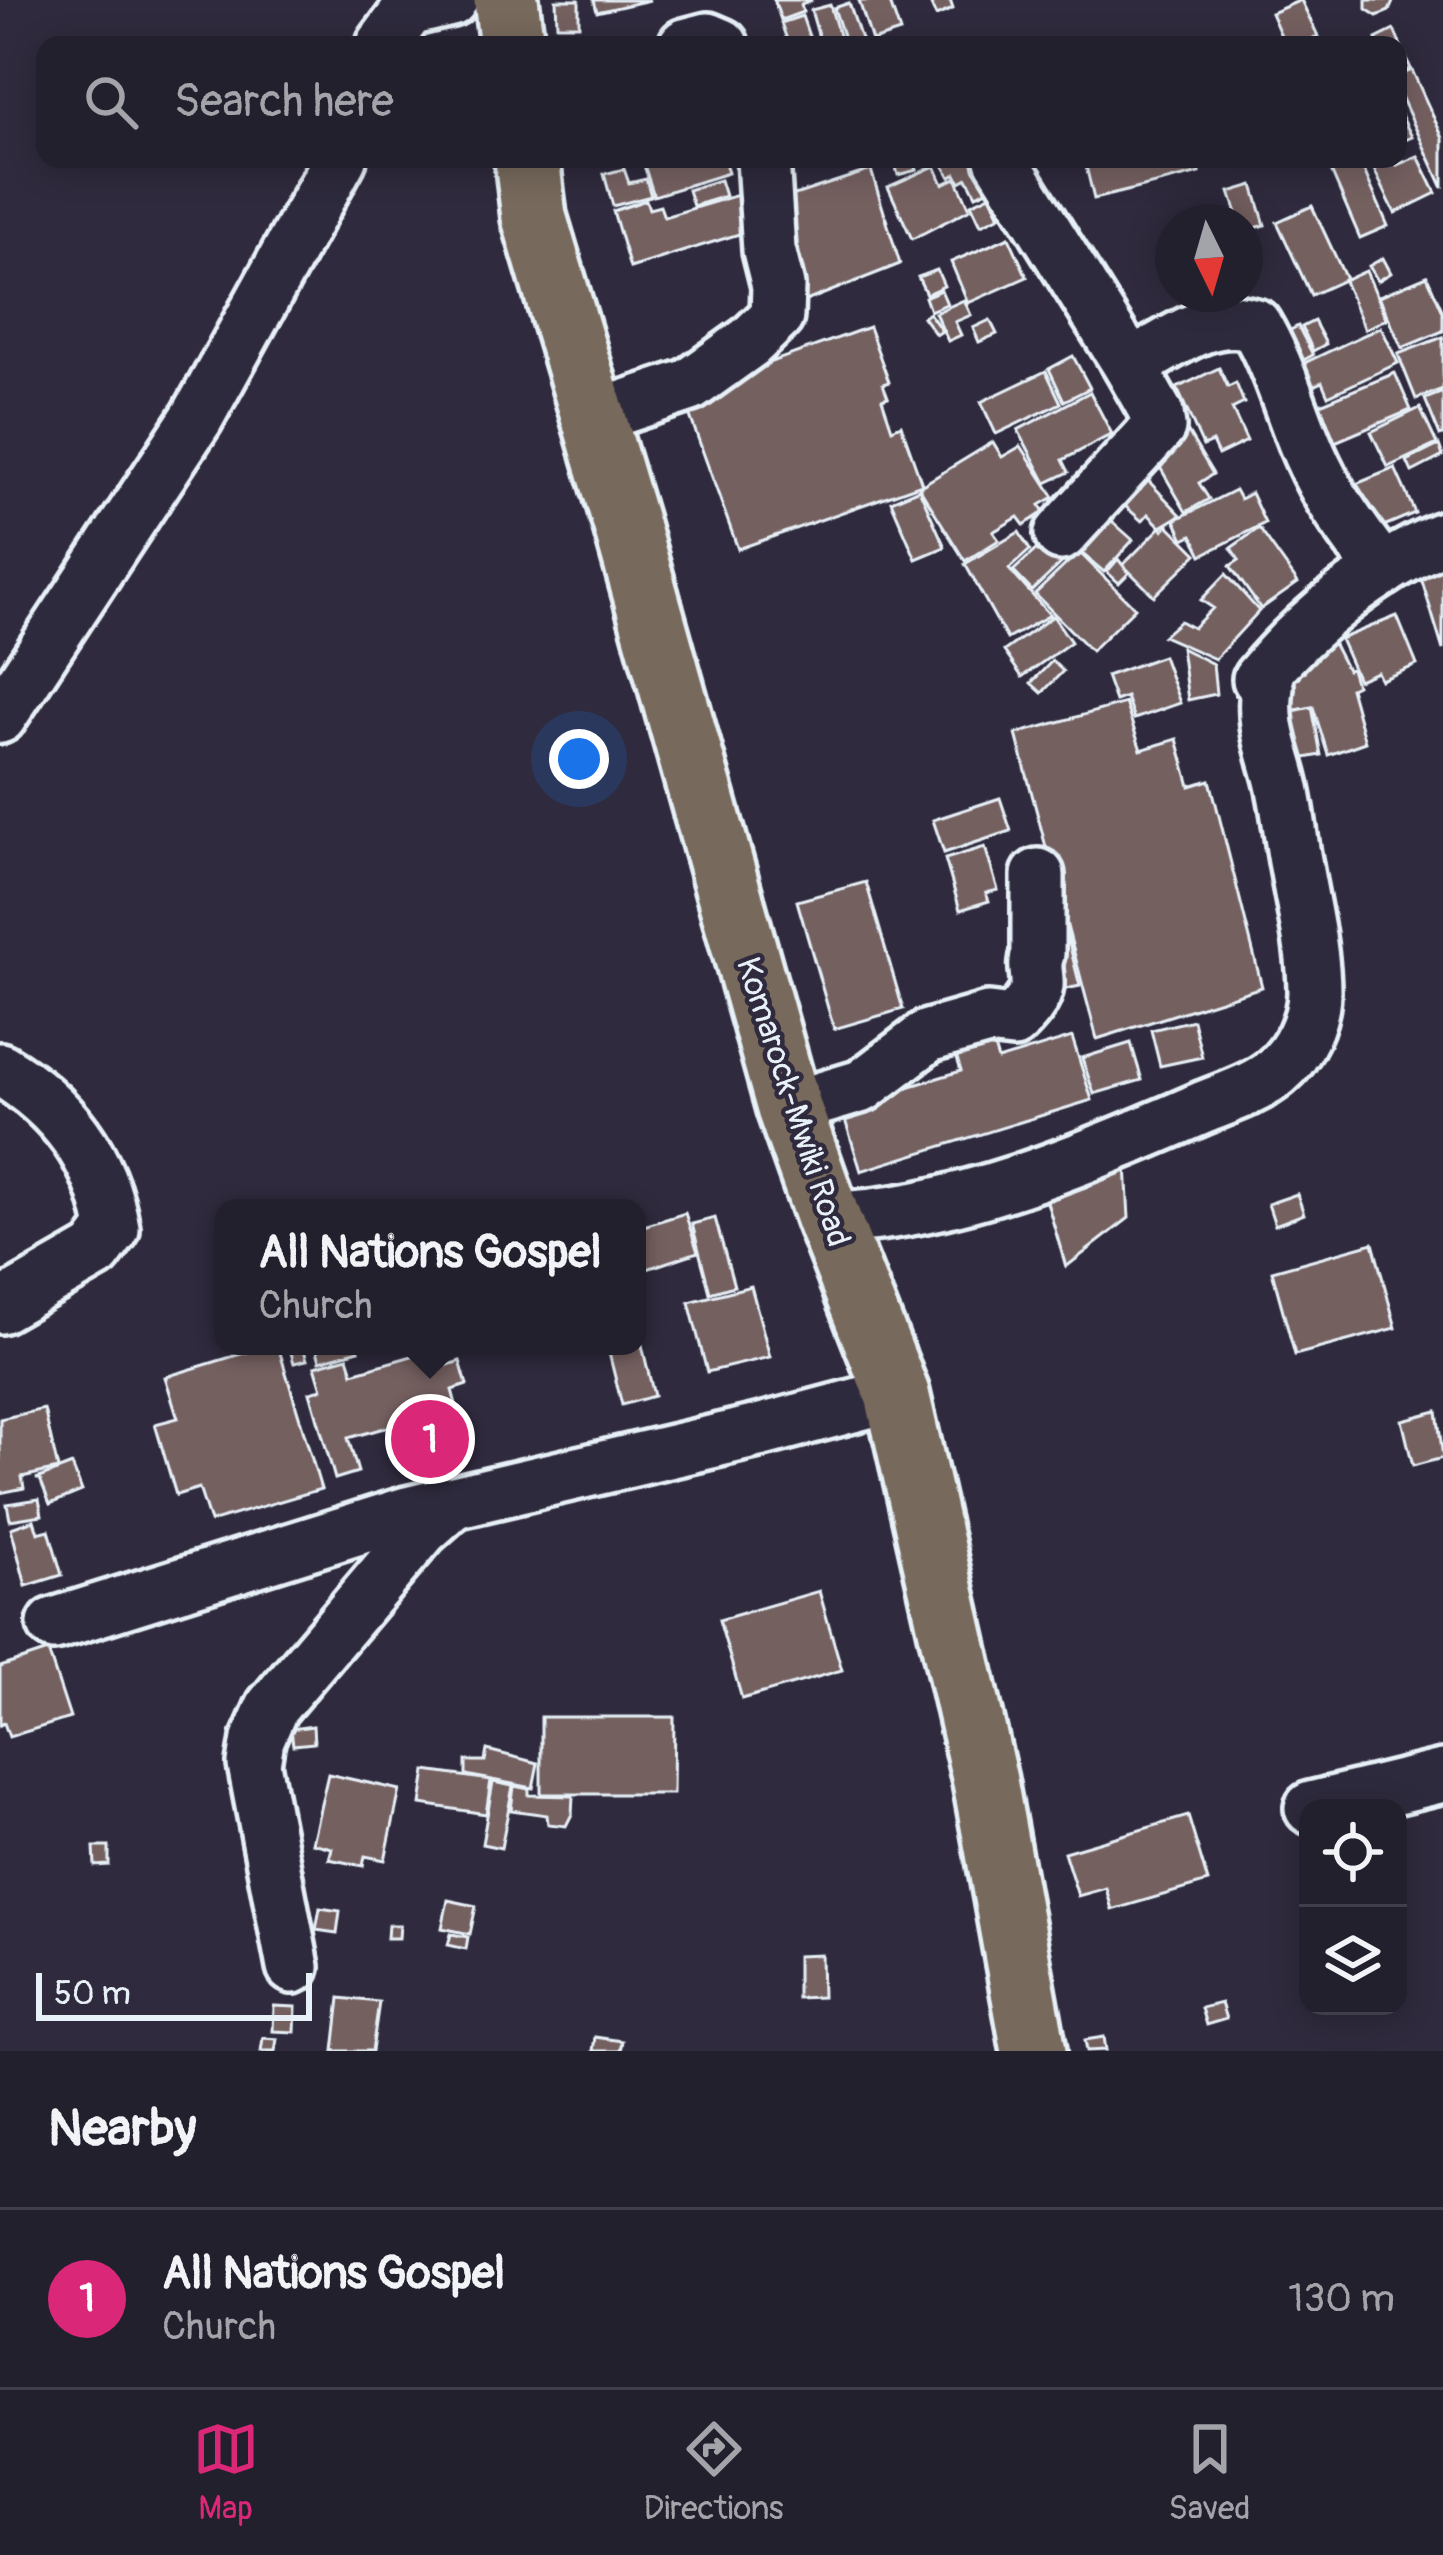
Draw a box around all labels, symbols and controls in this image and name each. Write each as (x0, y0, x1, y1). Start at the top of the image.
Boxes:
search box (36, 36, 1407, 168)
icon: search (78, 69, 144, 135)
text: Search here (174, 74, 394, 130)
north arrow (1155, 204, 1263, 312)
your location (549, 729, 609, 789)
street label: Komarock-Mwiki Road (727, 952, 859, 1252)
popup (214, 1199, 646, 1355)
text: All Nations Gospel (259, 1225, 601, 1281)
text: Church (259, 1281, 373, 1330)
pin: 1 (391, 1394, 469, 1484)
map controls (1299, 1799, 1407, 2015)
button: locate (1299, 1799, 1407, 1907)
button: layers (1299, 1907, 1407, 2015)
scale bar (36, 1967, 312, 2020)
text: 50 m (54, 1973, 131, 2014)
text: Nearby (48, 2097, 196, 2161)
text: All Nations Gospel (162, 2246, 505, 2302)
text: 1 (79, 2274, 95, 2323)
text: 130 m (1288, 2274, 1395, 2323)
text: Church (162, 2302, 276, 2351)
tab: Map (193, 2416, 259, 2529)
tab: Directions (644, 2416, 784, 2529)
tab: Saved (1169, 2416, 1250, 2529)

